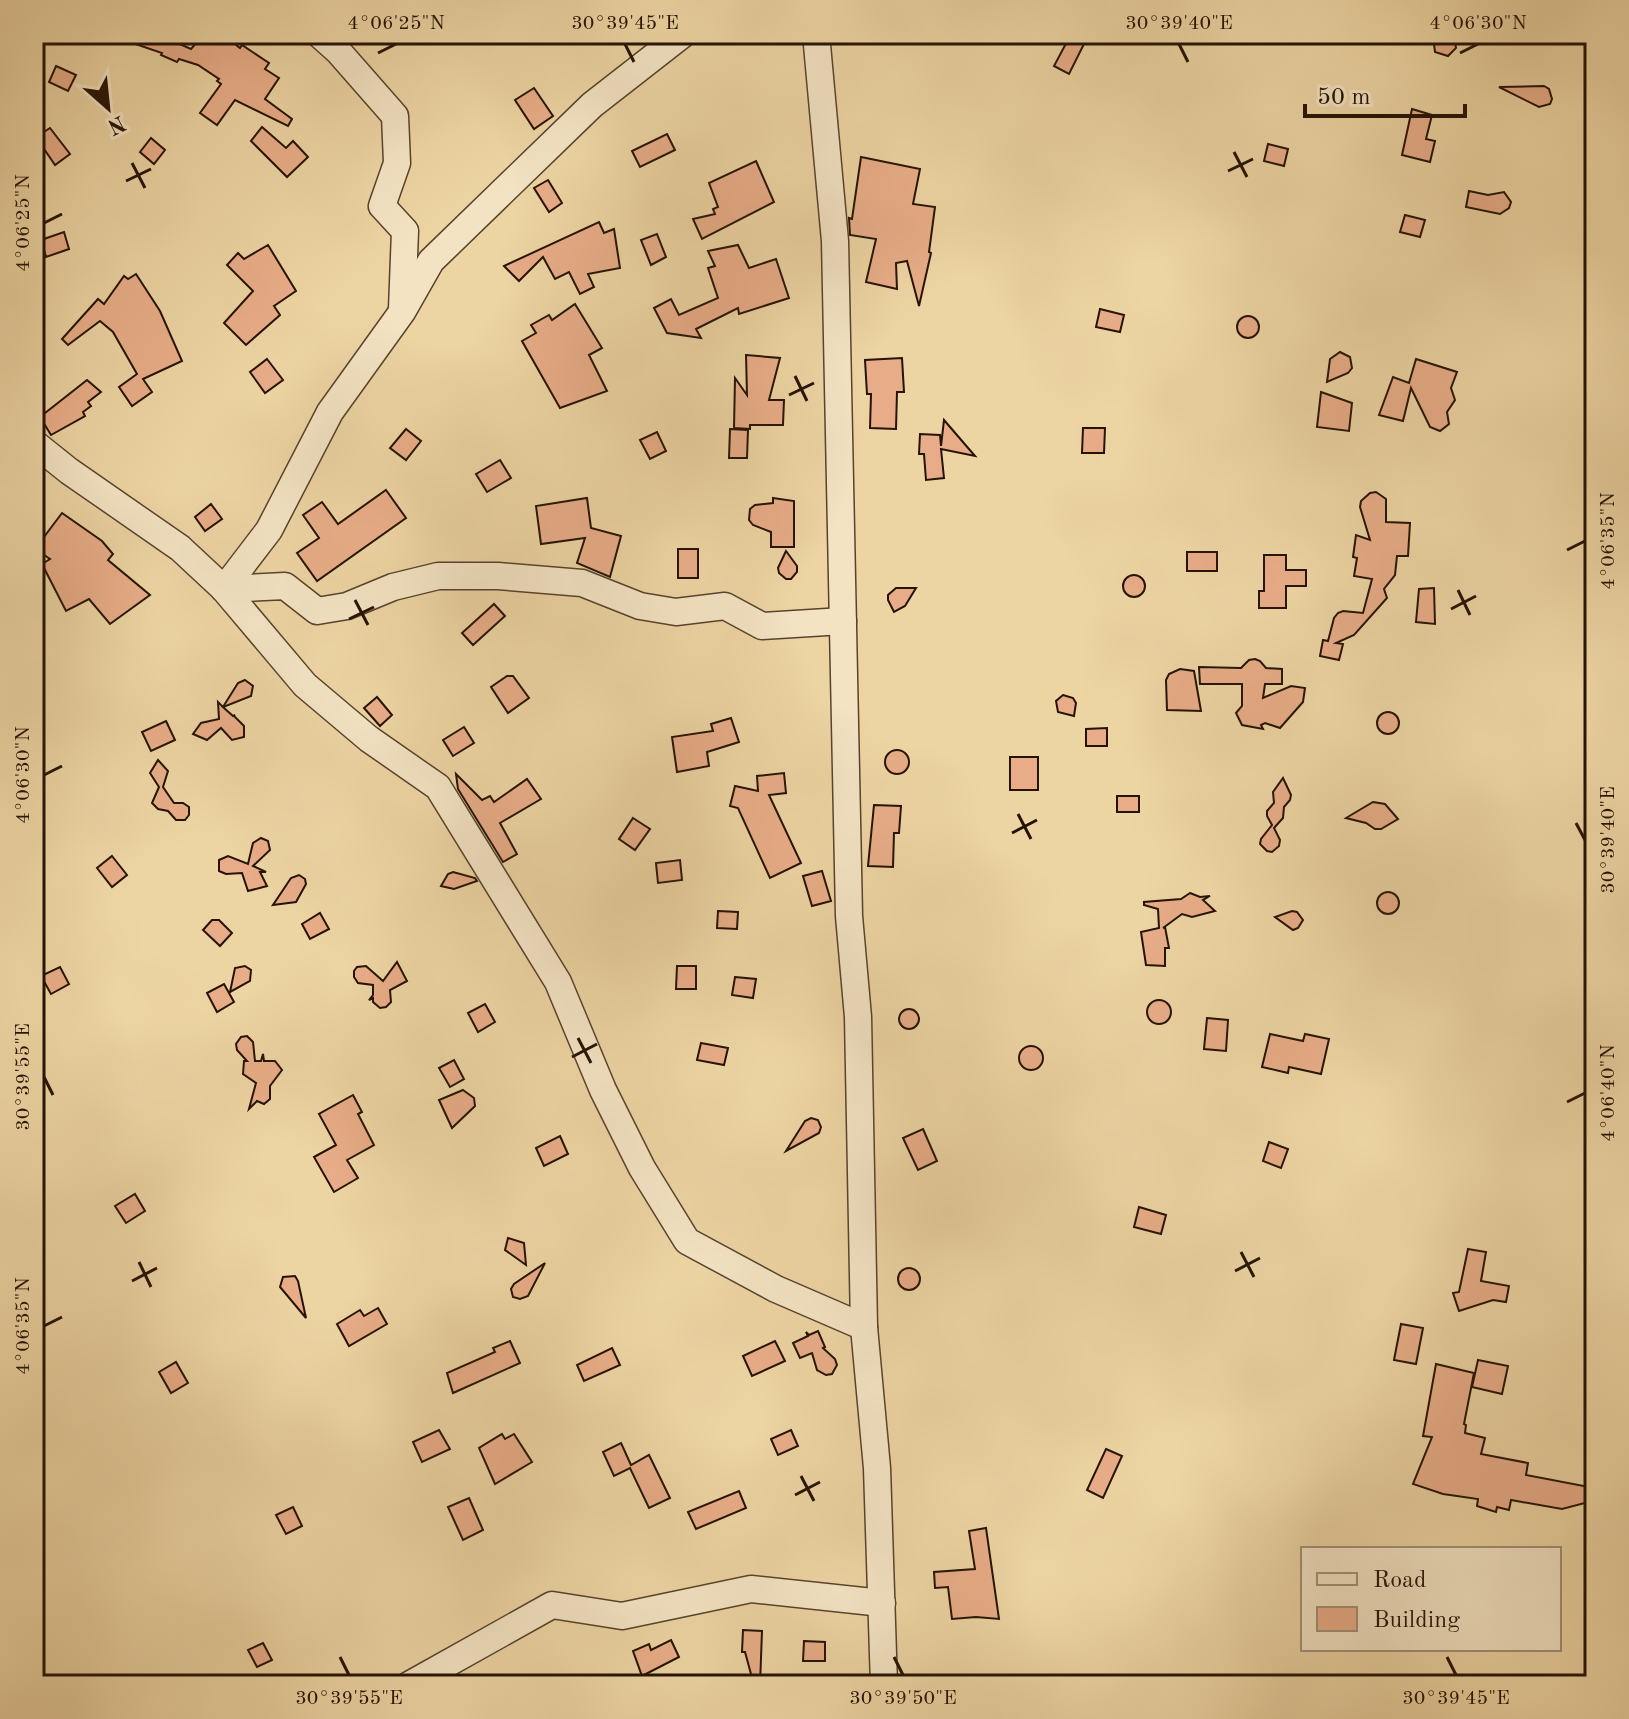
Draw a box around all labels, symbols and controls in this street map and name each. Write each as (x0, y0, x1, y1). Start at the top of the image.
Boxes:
text: 4°06'25"N (347, 14, 445, 34)
text: 30°39'45"E (571, 14, 679, 34)
text: 30°39'40"E (1125, 14, 1233, 34)
text: 4°06'30"N (1429, 14, 1527, 34)
north arrow (68, 68, 148, 148)
scale bar (1305, 68, 1465, 118)
text: 50 m (1317, 86, 1371, 110)
text: N (104, 110, 129, 138)
text: 4°06'25"N (14, 174, 34, 272)
text: 4°06'35"N (1599, 492, 1619, 590)
text: 4°06'30"N (14, 726, 34, 824)
text: 30°39'40"E (1599, 786, 1619, 894)
text: 30°39'55"E (14, 1023, 34, 1131)
text: 4°06'40"N (1599, 1044, 1619, 1142)
text: 4°06'35"N (14, 1277, 34, 1375)
legend (1301, 1547, 1561, 1651)
text: Road (1373, 1569, 1426, 1593)
text: Building (1373, 1609, 1460, 1633)
text: 30°39'55"E (295, 1689, 403, 1709)
text: 30°39'50"E (849, 1689, 957, 1709)
text: 30°39'45"E (1402, 1689, 1510, 1709)

